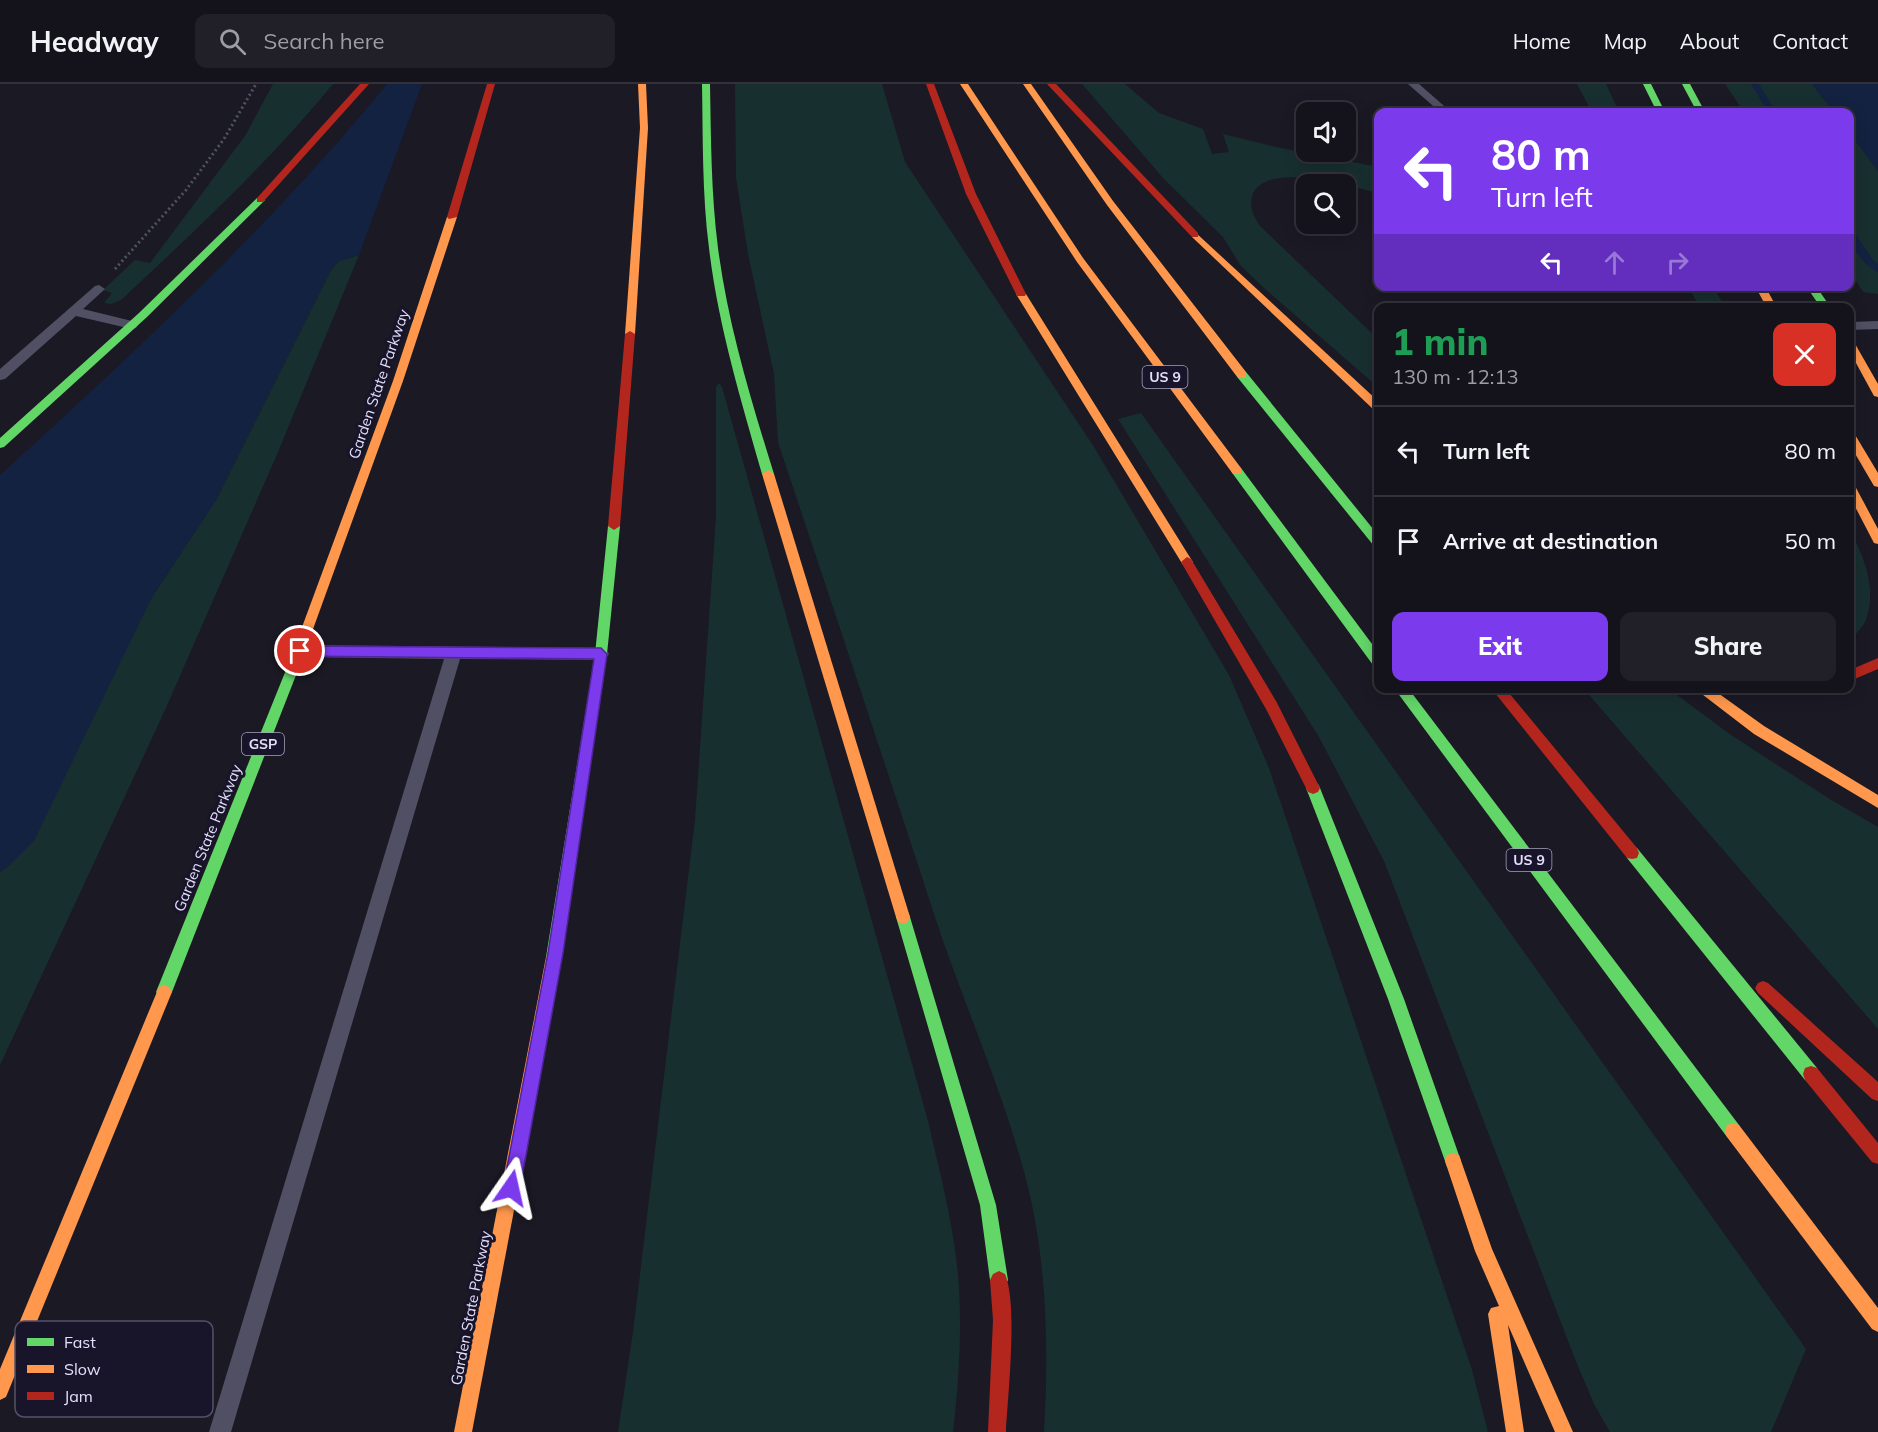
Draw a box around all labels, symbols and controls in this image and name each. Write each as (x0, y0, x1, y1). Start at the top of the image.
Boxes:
search box (195, 14, 615, 68)
text: Headway (30, 24, 159, 59)
icon: search (216, 25, 249, 58)
text: Search here (264, 27, 385, 55)
text: Home (1513, 28, 1571, 54)
text: Map (1604, 28, 1647, 54)
text: About (1680, 28, 1739, 54)
text: Contact (1772, 28, 1848, 54)
map controls (1296, 102, 1356, 234)
button: sound (1296, 102, 1356, 162)
text: 80 m (1491, 128, 1591, 181)
icon: left (1392, 132, 1470, 210)
button: search (1296, 174, 1356, 234)
text: Turn left (1491, 180, 1593, 214)
icon: left (1535, 246, 1568, 279)
icon: ahead (1598, 246, 1631, 279)
icon: right (1661, 246, 1694, 279)
street label: Garden State Parkway (344, 306, 413, 461)
text: 1 min (1392, 319, 1488, 364)
button: close (1773, 323, 1836, 386)
text: 130 m · 12:13 (1392, 364, 1518, 389)
road number: US 9 (1142, 366, 1188, 388)
icon: left (1392, 435, 1425, 468)
text: Turn left (1443, 437, 1530, 465)
text: 80 m (1785, 437, 1836, 465)
icon: arrive (1392, 525, 1425, 558)
text: Arrive at destination (1443, 527, 1658, 555)
text: 50 m (1785, 527, 1836, 555)
button: Exit (1392, 612, 1608, 681)
button: Share (1620, 612, 1836, 681)
pin (274, 625, 325, 676)
icon: arrive (283, 634, 316, 667)
road number: GSP (242, 733, 284, 755)
street label: Garden State Parkway (169, 761, 246, 914)
road number: US 9 (1506, 849, 1552, 871)
position arrow (479, 1156, 543, 1220)
street label: Garden State Parkway (446, 1229, 495, 1387)
legend (15, 1321, 213, 1417)
text: Fast (64, 1332, 96, 1352)
text: Slow (64, 1359, 101, 1379)
text: Jam (64, 1386, 93, 1406)

